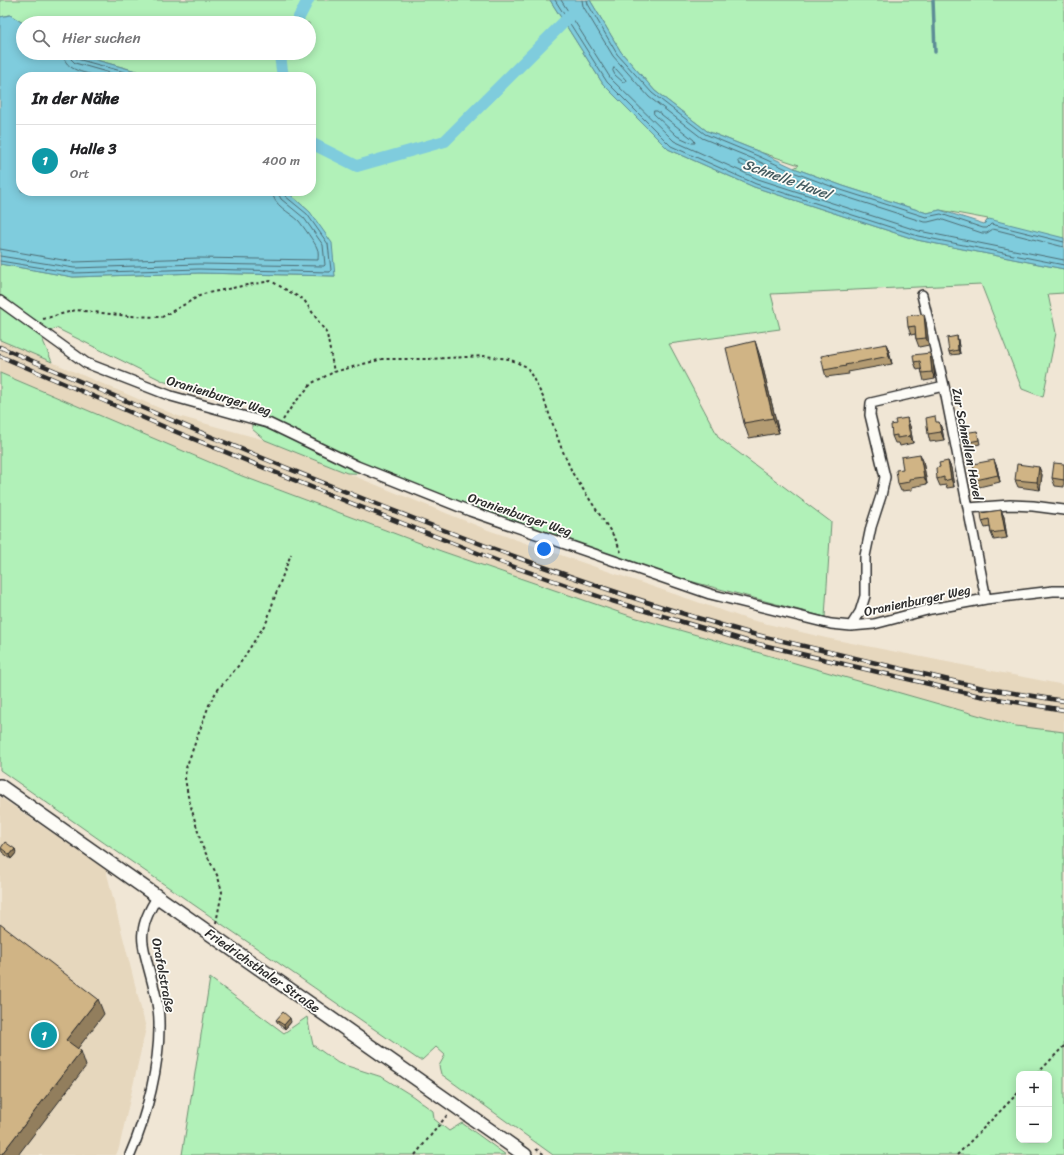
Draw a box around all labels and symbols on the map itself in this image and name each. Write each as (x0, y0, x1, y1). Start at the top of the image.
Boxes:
water label: Schnelle Havel (740, 152, 837, 208)
street label: Oranienburger Weg (164, 369, 274, 422)
street label: Zur Schnellen Havel (945, 386, 990, 503)
street label: Oranienburger Weg (465, 486, 575, 543)
your location (534, 539, 554, 559)
street label: Oranienburger Weg (862, 578, 973, 623)
street label: Friedrichsthaler Straße (200, 922, 325, 1019)
street label: Orafolstraße (145, 936, 182, 1015)
pin: 1 (31, 1020, 57, 1050)

